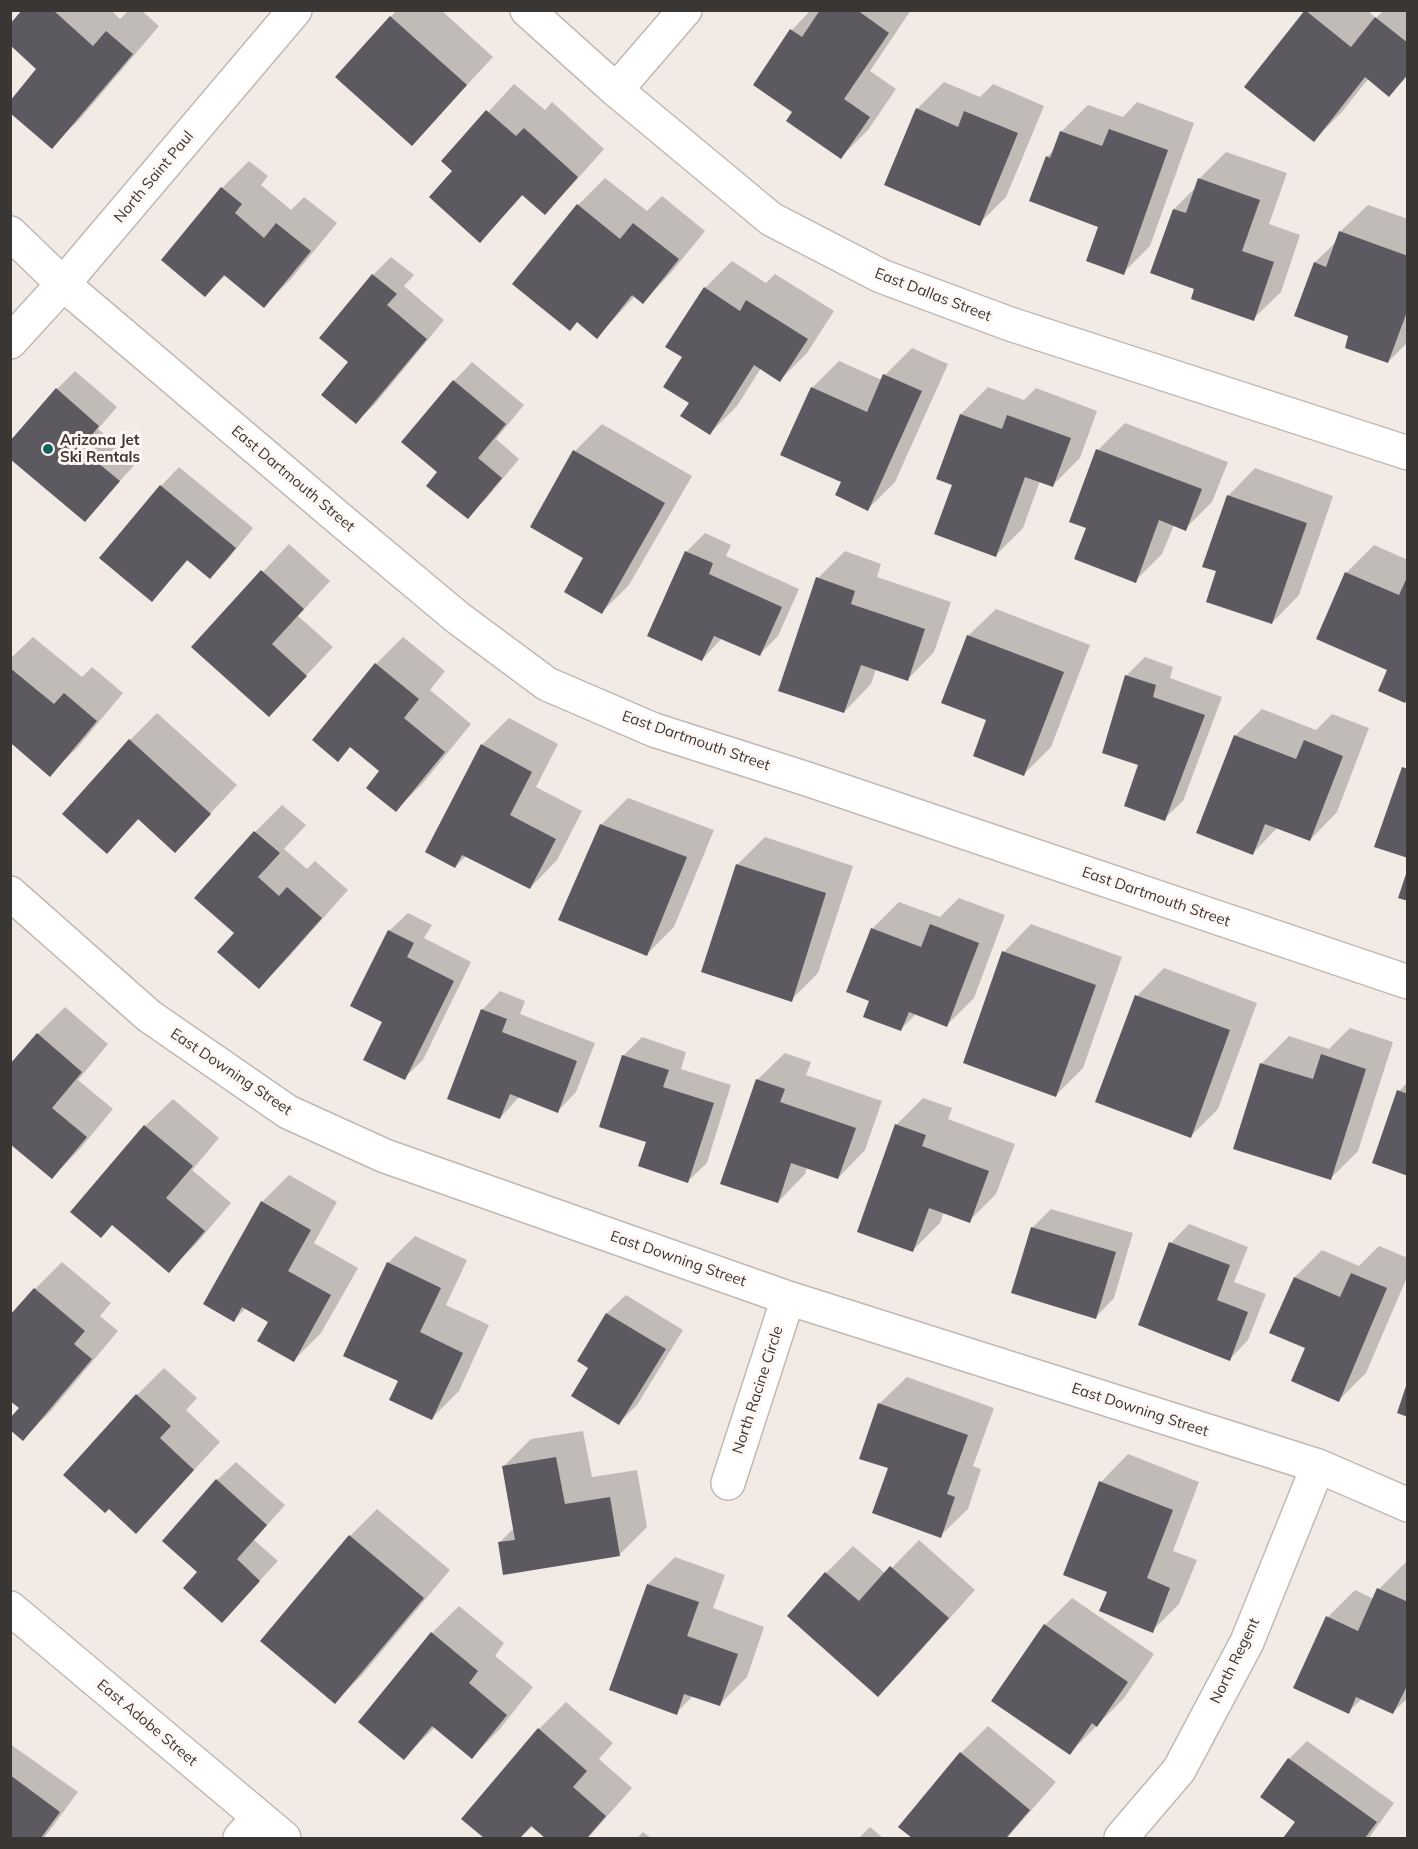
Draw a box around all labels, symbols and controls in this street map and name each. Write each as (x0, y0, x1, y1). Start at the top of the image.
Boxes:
street label: North Saint Paul (110, 128, 198, 226)
street label: East Dallas Street (872, 264, 994, 326)
street label: East Dartmouth Street (228, 422, 358, 536)
place label: Arizona Jet Ski Rentals (60, 431, 140, 466)
marker: Arizona Jet Ski Rentals (41, 442, 55, 456)
street label: East Dartmouth Street (620, 707, 772, 775)
street label: East Dartmouth Street (1080, 863, 1232, 931)
street label: East Downing Street (167, 1025, 295, 1119)
street label: East Downing Street (608, 1227, 748, 1291)
street label: North Racine Circle (729, 1324, 787, 1456)
street label: East Downing Street (1069, 1379, 1211, 1441)
street label: North Regent (1206, 1615, 1264, 1707)
street label: East Adobe Street (93, 1676, 201, 1770)

